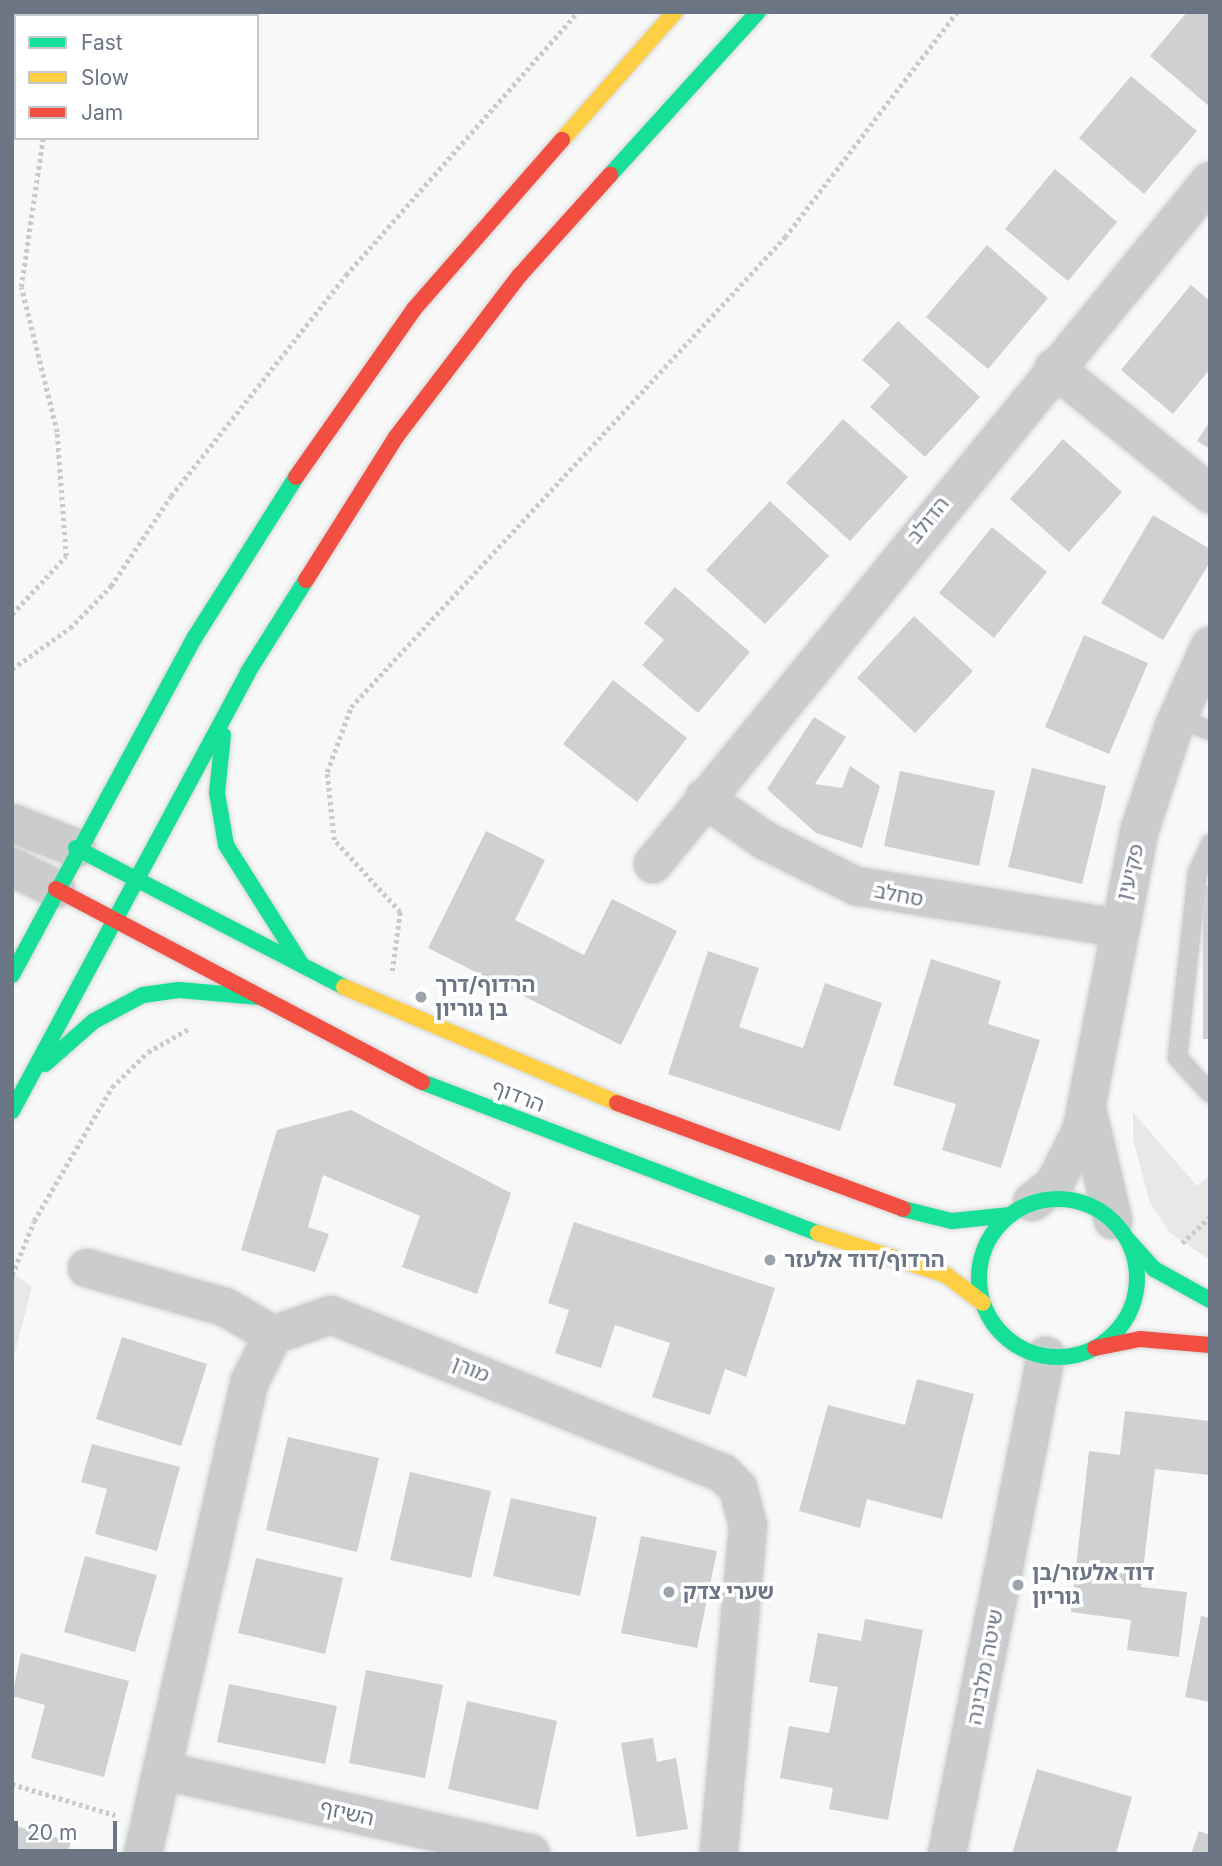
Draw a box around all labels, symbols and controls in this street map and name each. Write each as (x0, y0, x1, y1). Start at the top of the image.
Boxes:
legend (14, 14, 259, 140)
text: Fast (81, 30, 123, 55)
text: Slow (81, 65, 129, 90)
text: Jam (81, 100, 123, 125)
street label: הדולב (902, 491, 954, 549)
street label: פקיעין (1111, 841, 1149, 903)
street label: סחלב (872, 878, 926, 912)
place label: הרדוף/דרך בן גוריון (435, 972, 535, 1022)
marker: הרדוף/דרך בן גוריון (413, 989, 429, 1005)
street label: הרדוף (488, 1074, 548, 1118)
place label: הרדוף/דוד אלעזר (784, 1247, 944, 1273)
marker: הרדוף/דוד אלעזר (762, 1252, 778, 1268)
street label: מורן (449, 1350, 493, 1388)
place label: דוד אלעזר/בן גוריון (1032, 1560, 1154, 1610)
marker: דוד אלעזר/בן גוריון (1010, 1577, 1026, 1593)
place label: שערי צדק (683, 1579, 774, 1605)
marker: שערי צדק (661, 1584, 677, 1600)
street label: שיטה מלבינה (961, 1607, 1009, 1727)
street label: השיזף (318, 1795, 376, 1831)
scale bar (18, 1806, 121, 1850)
text: 20 m (27, 1820, 77, 1845)

